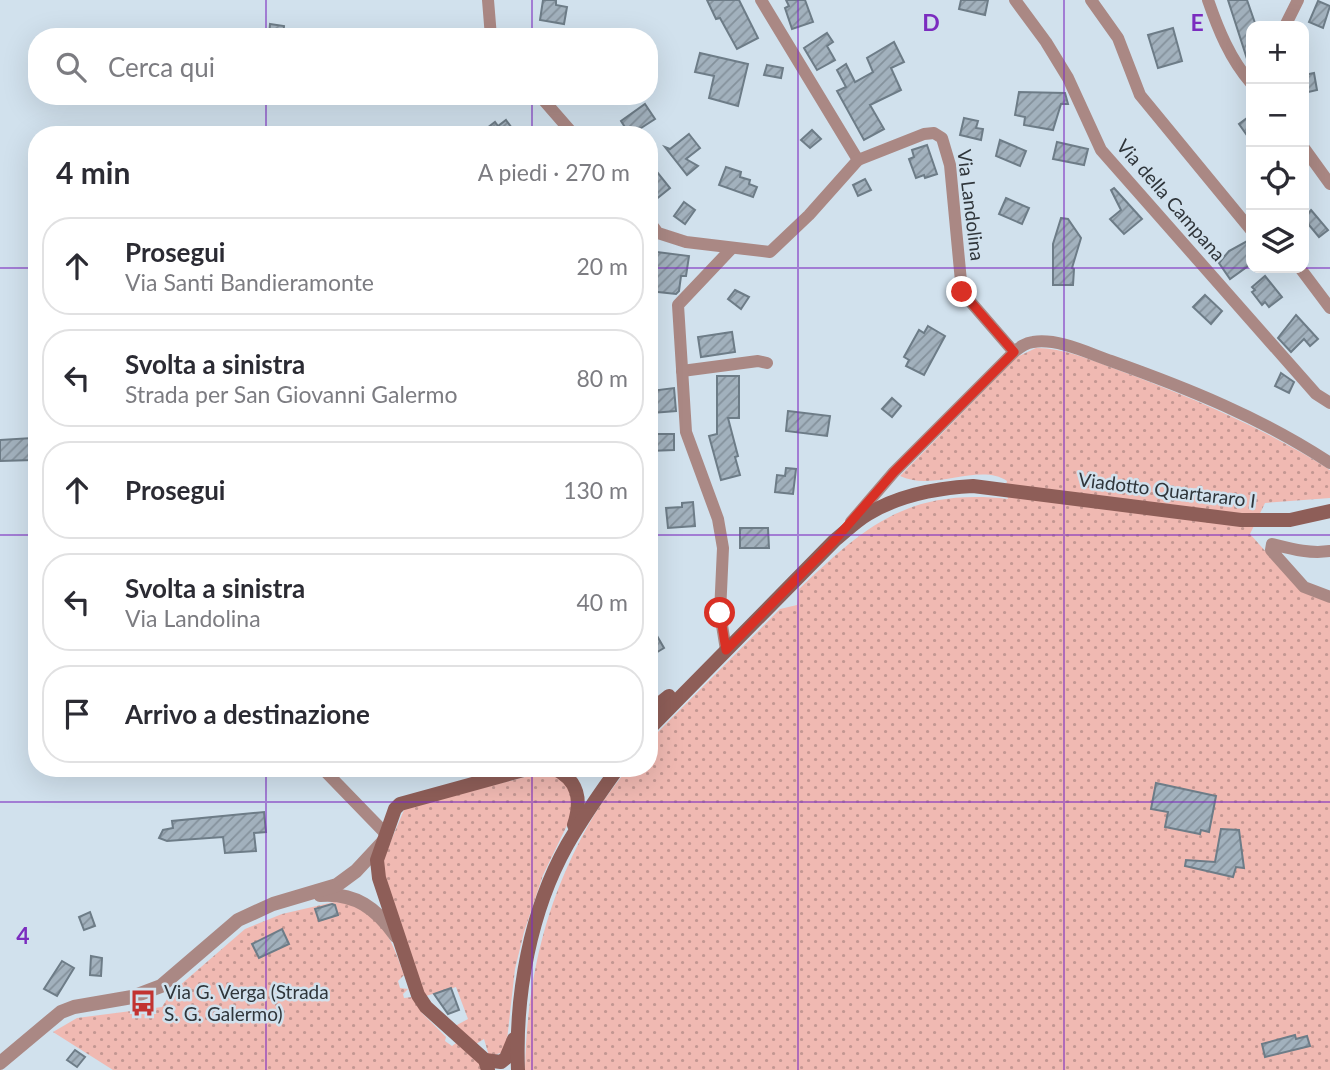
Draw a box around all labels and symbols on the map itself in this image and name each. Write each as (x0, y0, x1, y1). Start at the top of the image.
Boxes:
text: D (922, 8, 940, 36)
text: E (1190, 8, 1204, 36)
street label: Via della Campana (1112, 134, 1230, 265)
street label: Via Landolina (953, 148, 990, 262)
route end (946, 276, 977, 307)
street label: Viadotto Quartararo I (1077, 467, 1257, 512)
route start (704, 597, 735, 628)
text: 4 (16, 921, 30, 949)
place label: Via G. Verga (Strada S. G. Galermo) (164, 980, 329, 1025)
bus stop icon: Via G. Verga (Strada S. G. Galermo) (128, 988, 158, 1018)

